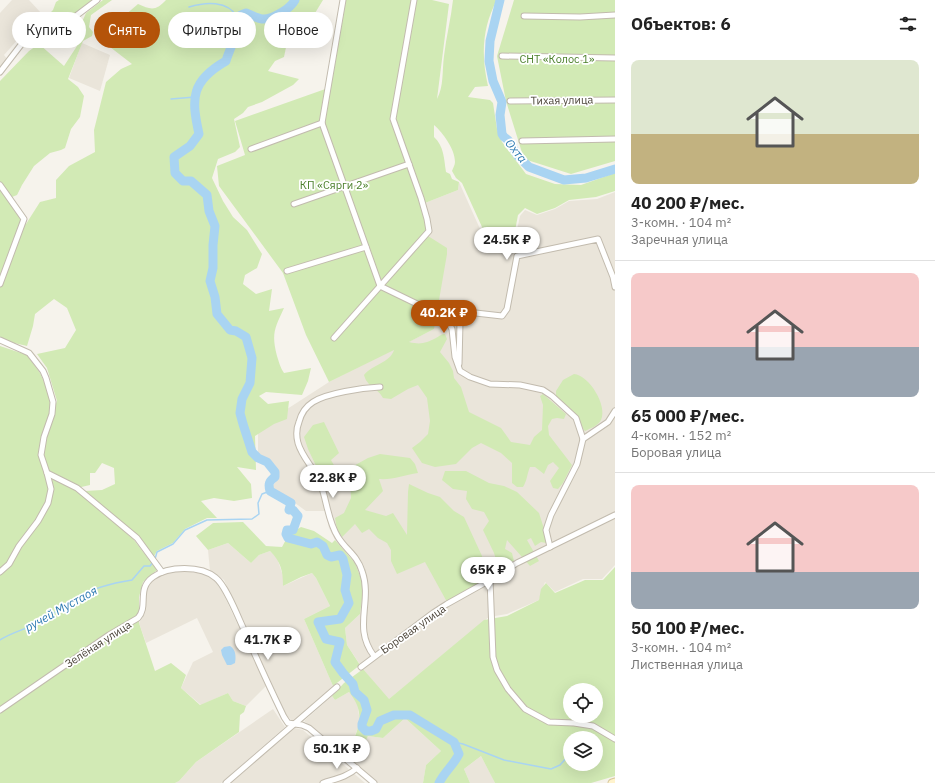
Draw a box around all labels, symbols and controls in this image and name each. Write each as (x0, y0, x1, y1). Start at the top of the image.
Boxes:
chip: Купить (12, 12, 86, 48)
chip: Снять (94, 12, 160, 48)
chip: Фильтры (168, 12, 256, 48)
chip: Новое (264, 12, 333, 48)
text: Объектов: 6 (631, 13, 731, 35)
icon: filters (897, 13, 919, 35)
park label: СНТ «Колос 1» (519, 52, 595, 66)
icon: home (739, 86, 811, 158)
street label: Тихая улица (531, 92, 594, 108)
water label: Охта (502, 136, 531, 166)
park label: КП «Сярги 2» (300, 178, 369, 192)
text: 40 200 ₽/мес. (631, 192, 745, 214)
text: 3-комн. · 104 m² (631, 214, 731, 231)
pin: 24.5K ₽ (470, 227, 544, 261)
text: 24.5K ₽ (483, 231, 531, 248)
text: Заречная улица (631, 231, 728, 248)
icon: home (739, 299, 811, 371)
pin: 40.2K ₽ (407, 300, 481, 334)
text: 40.2K ₽ (420, 304, 468, 321)
text: 65 000 ₽/мес. (631, 405, 745, 427)
text: 4-комн. · 152 m² (631, 427, 731, 444)
text: Боровая улица (631, 444, 722, 461)
pin: 22.8K ₽ (296, 465, 370, 499)
text: 22.8K ₽ (309, 469, 357, 486)
icon: home (739, 511, 811, 583)
pin: 65K ₽ (460, 557, 516, 591)
text: 65K ₽ (470, 561, 506, 578)
water label: ручей Мустаоя (21, 582, 100, 635)
street label: Боровая улица (378, 601, 448, 657)
street label: Зелёная улица (62, 617, 134, 671)
text: 50 100 ₽/мес. (631, 617, 745, 639)
pin: 41.7K ₽ (231, 627, 305, 661)
text: 41.7K ₽ (244, 631, 292, 648)
text: 3-комн. · 104 m² (631, 639, 731, 656)
text: Лиственная улица (631, 656, 743, 673)
map controls (563, 683, 603, 771)
button: locate (563, 683, 603, 723)
button: layers (563, 731, 603, 771)
pin: 50.1K ₽ (300, 736, 374, 770)
text: 50.1K ₽ (313, 740, 361, 757)

